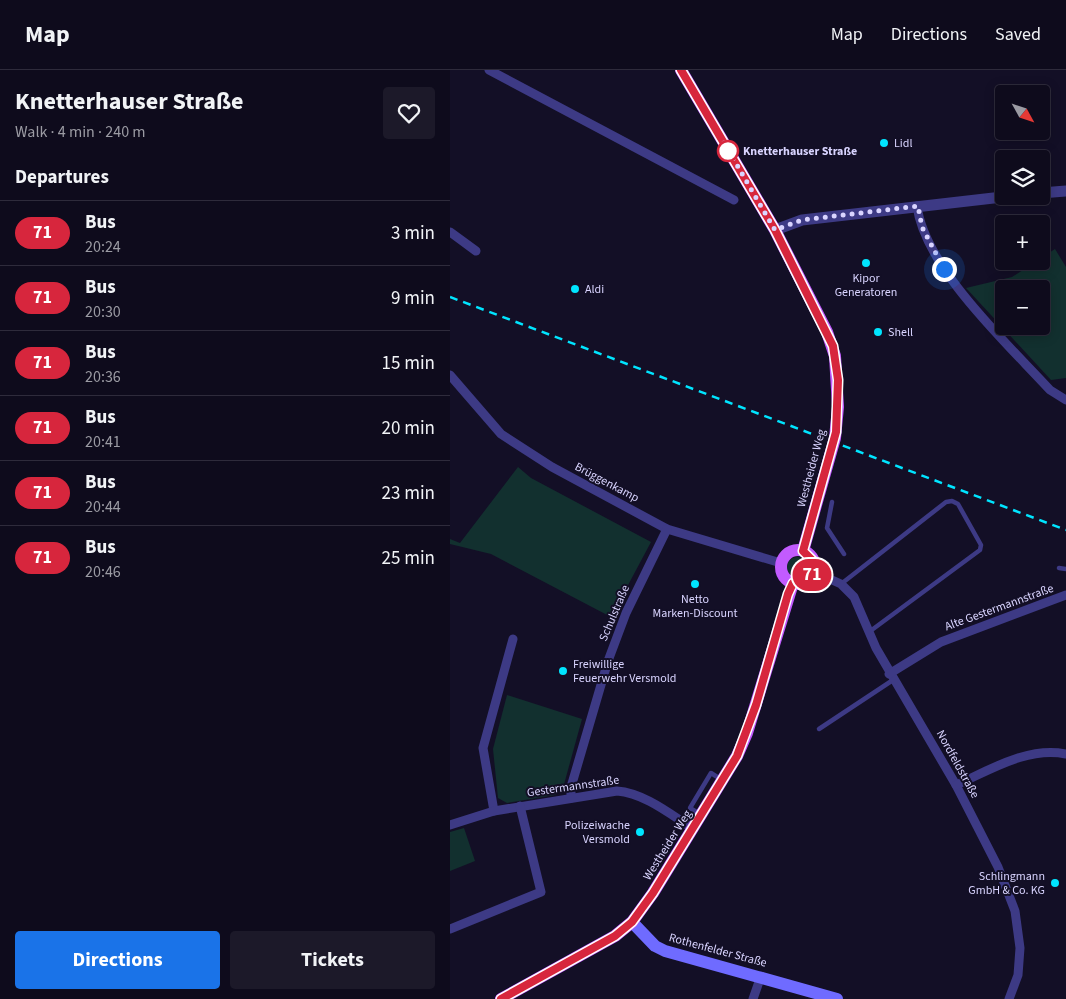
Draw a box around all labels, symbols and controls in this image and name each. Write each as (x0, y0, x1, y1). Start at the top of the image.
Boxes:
text: Map (25, 17, 70, 52)
text: Map (831, 22, 863, 47)
text: Directions (891, 22, 967, 47)
text: Saved (995, 22, 1041, 47)
text: Knetterhauser Straße (15, 84, 244, 119)
north arrow (995, 85, 1050, 140)
map controls (995, 85, 1050, 335)
button: heart (383, 87, 435, 139)
text: Walk · 4 min · 240 m (15, 121, 146, 143)
place label: Lidl (894, 135, 913, 152)
marker: Lidl (878, 137, 890, 149)
marker: Knetterhauser Straße (717, 140, 739, 162)
place label: Knetterhauser Straße (743, 143, 857, 160)
button: layers (995, 150, 1050, 205)
text: Departures (15, 164, 109, 191)
text: Bus (85, 209, 116, 236)
button: + (995, 215, 1050, 270)
text: 71 (33, 220, 52, 245)
text: 3 min (391, 220, 435, 247)
text: 20:24 (85, 236, 121, 258)
marker: Kipor Generatoren (860, 257, 872, 269)
your location (932, 257, 957, 282)
place label: Kipor Generatoren (835, 270, 897, 301)
text: Bus (85, 274, 116, 301)
button: − (995, 280, 1050, 335)
place label: Aldi (585, 281, 604, 298)
marker: Aldi (569, 283, 581, 295)
text: 71 (33, 285, 52, 310)
text: 9 min (391, 285, 435, 312)
text: 20:30 (85, 301, 121, 323)
place label: Shell (888, 324, 913, 341)
marker: Shell (872, 326, 884, 338)
text: Bus (85, 339, 116, 366)
text: 71 (33, 350, 52, 375)
text: 15 min (381, 350, 435, 377)
text: 20:36 (85, 366, 121, 388)
text: Bus (85, 404, 116, 431)
text: 71 (33, 415, 52, 440)
text: 20 min (381, 415, 435, 442)
street label: Westheider Weg (793, 427, 830, 509)
text: 20:41 (85, 431, 121, 453)
street label: Brüggenkamp (572, 458, 642, 507)
text: Bus (85, 469, 116, 496)
text: 71 (33, 480, 52, 505)
text: 23 min (381, 480, 435, 507)
text: 20:44 (85, 496, 121, 518)
text: Bus (85, 534, 116, 561)
text: 71 (33, 545, 52, 570)
text: 25 min (381, 545, 435, 572)
line badge: 71 (790, 559, 834, 591)
text: 20:46 (85, 561, 121, 583)
text: 71 (802, 562, 822, 587)
marker: Netto Marken-Discount (689, 578, 701, 590)
street label: Alte Gestermannstraße (942, 580, 1056, 635)
street label: Schulstraße (595, 582, 634, 644)
place label: Netto Marken-Discount (652, 591, 738, 622)
place label: Freiwillige Feuerwehr Versmold (573, 656, 677, 687)
marker: Freiwillige Feuerwehr Versmold (557, 665, 569, 677)
street label: Nordfeldstraße (932, 727, 983, 801)
street label: Gestermannstraße (526, 772, 620, 801)
street label: Westheider Weg (639, 807, 696, 884)
place label: Polizeiwache Versmold (565, 817, 630, 848)
marker: Polizeiwache Versmold (634, 826, 646, 838)
place label: Schlingmann GmbH & Co. KG (968, 868, 1045, 899)
marker: Schlingmann GmbH & Co. KG (1049, 877, 1061, 889)
street label: Rothenfelder Straße (667, 929, 769, 972)
button: Directions (15, 931, 220, 989)
button: Tickets (230, 931, 435, 989)

